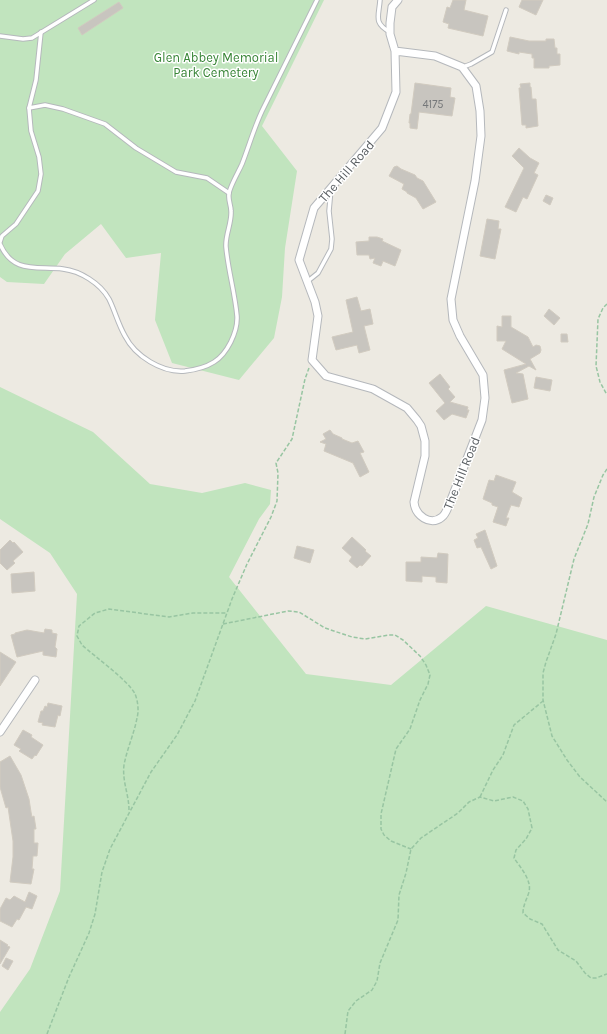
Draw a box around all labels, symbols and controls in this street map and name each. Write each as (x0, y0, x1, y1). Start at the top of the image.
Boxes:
park label: Glen Abbey Memorial Park Cemetery (154, 50, 278, 80)
house number: 4175 (422, 98, 444, 111)
street label: The Hill Road (315, 137, 377, 205)
street label: The Hill Road (440, 435, 483, 512)

